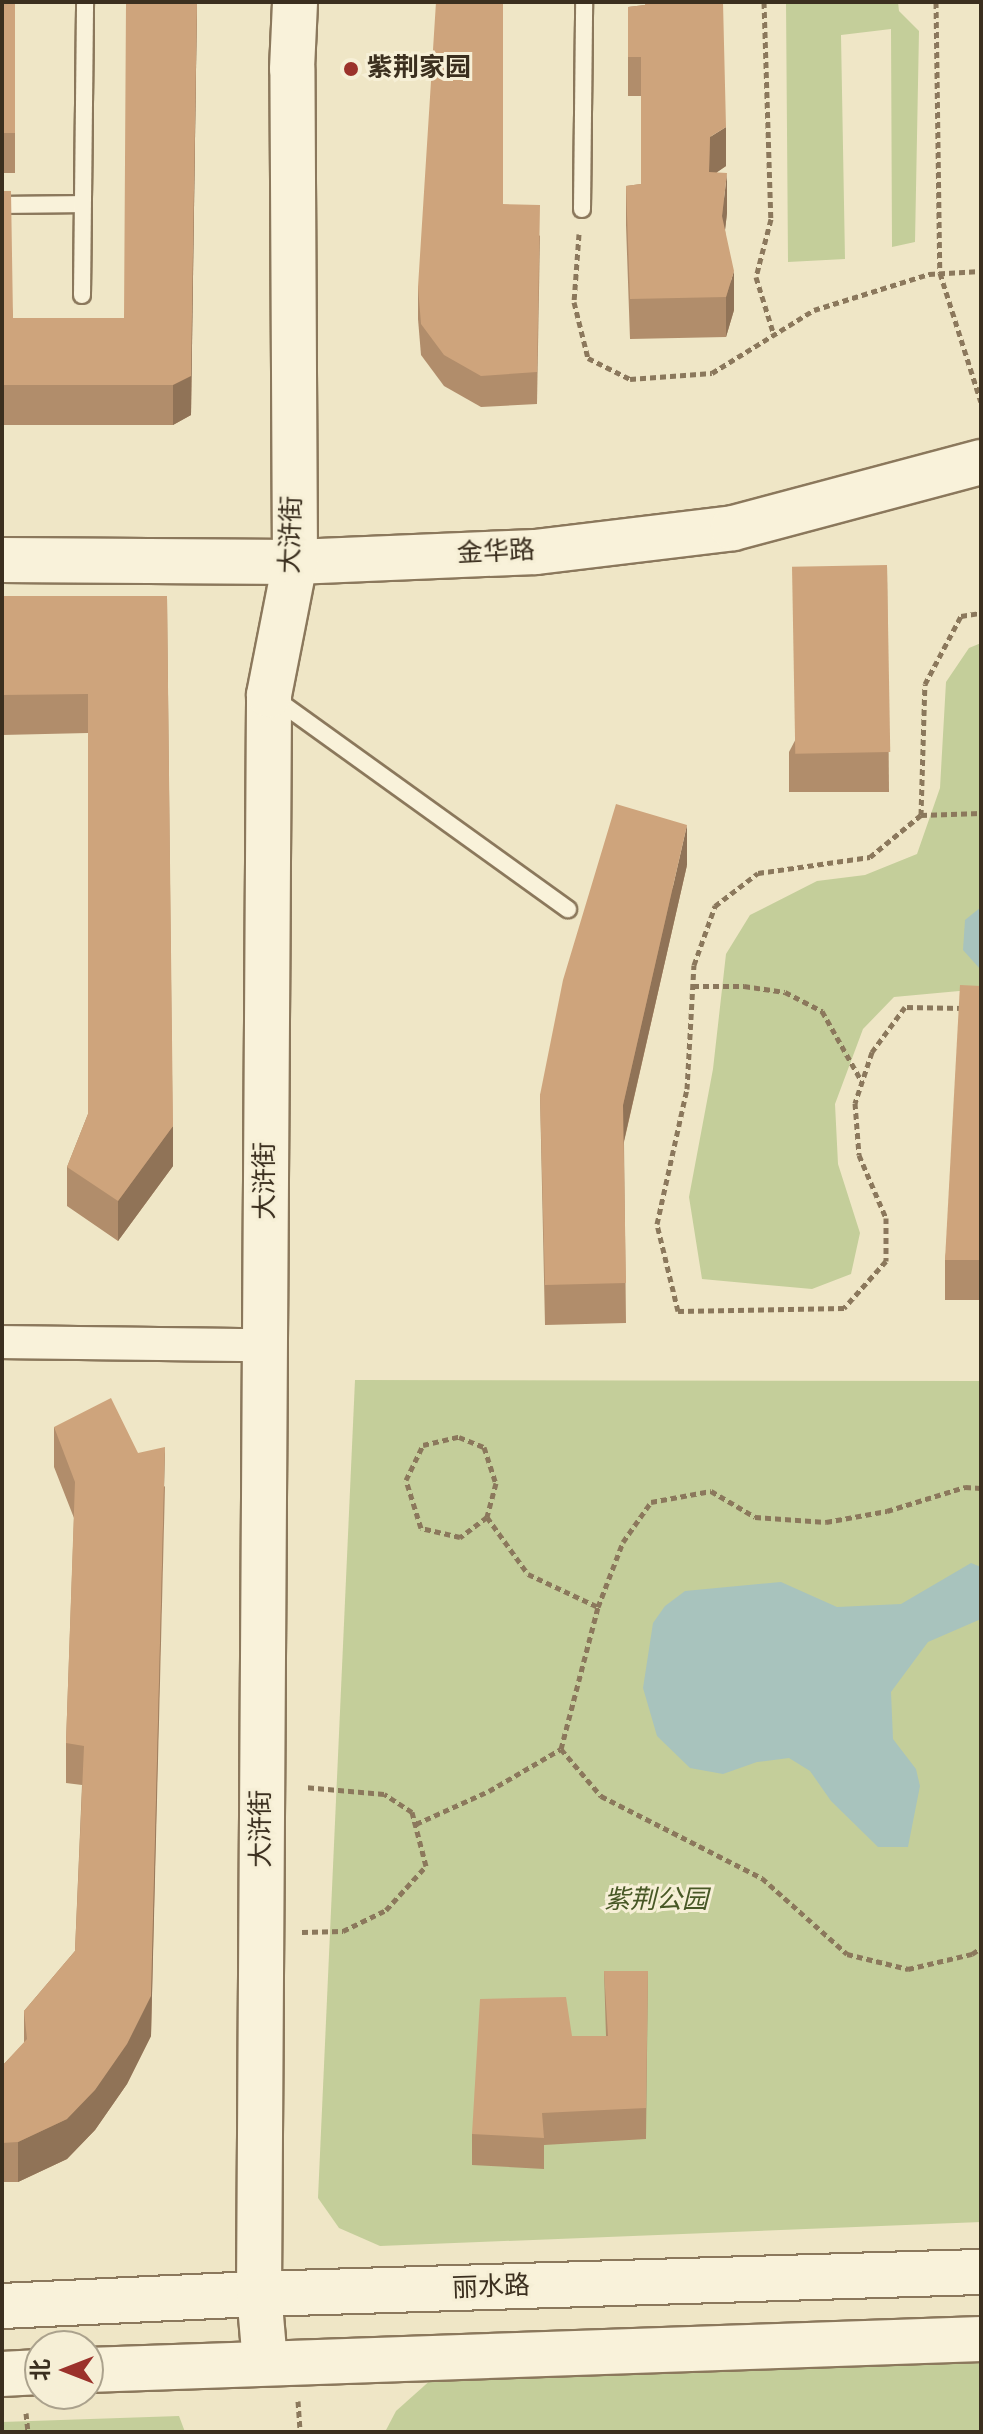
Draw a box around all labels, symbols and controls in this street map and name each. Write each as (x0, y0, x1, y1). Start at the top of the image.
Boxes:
place label: 紫荆家园 (367, 53, 471, 85)
marker: 紫荆家园 (342, 60, 360, 78)
street label: 大浒街 (275, 495, 309, 575)
street label: 金华路 (456, 535, 536, 571)
street label: 大浒街 (250, 1142, 282, 1220)
street label: 大浒街 (246, 1790, 278, 1868)
park label: 紫荆公园 (604, 1885, 708, 1917)
street label: 丽水路 (451, 2271, 531, 2305)
north arrow (24, 2330, 104, 2410)
text: 北 (25, 2359, 58, 2381)

